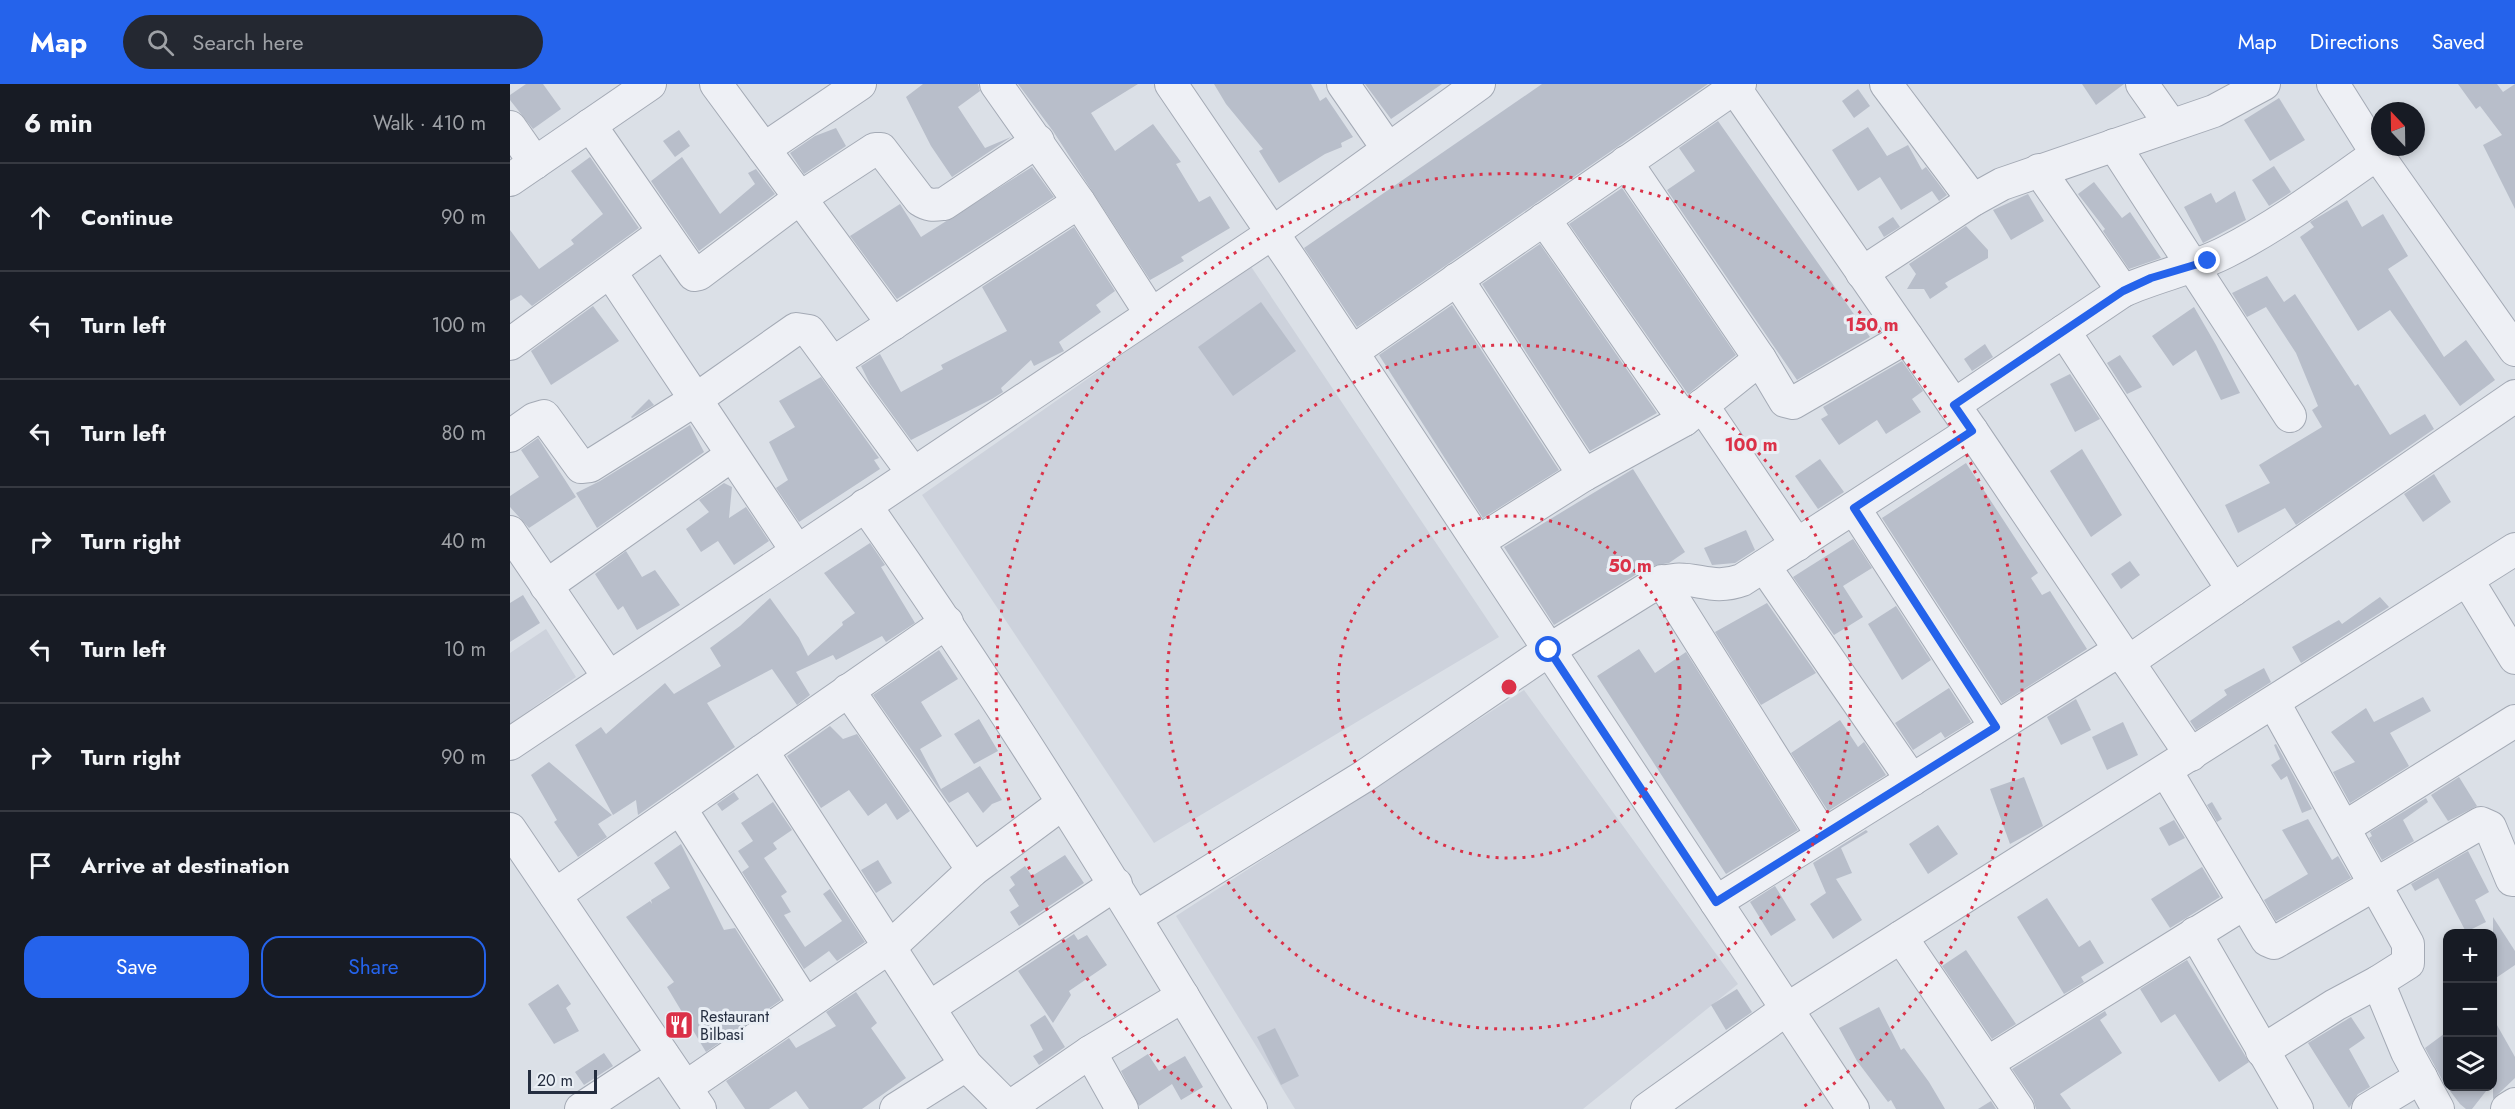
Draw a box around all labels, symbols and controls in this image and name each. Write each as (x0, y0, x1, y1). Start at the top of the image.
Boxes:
search box (123, 15, 543, 69)
text: Map (30, 22, 87, 63)
icon: search (144, 26, 177, 59)
text: Search here (192, 26, 304, 58)
text: Map (2238, 27, 2277, 57)
text: Directions (2310, 27, 2399, 57)
text: Saved (2432, 27, 2485, 57)
north arrow (2371, 102, 2425, 156)
text: 6 min (24, 104, 93, 142)
text: Walk · 410 m (373, 109, 486, 138)
icon: ahead (24, 201, 57, 234)
text: Continue (81, 201, 173, 233)
text: 90 m (441, 203, 486, 232)
route end (2194, 247, 2220, 273)
icon: left (24, 309, 57, 342)
text: Turn left (81, 309, 166, 341)
text: 100 m (431, 311, 486, 340)
text: 150 m (1846, 312, 1898, 338)
icon: left (24, 417, 57, 450)
text: Turn left (81, 417, 166, 449)
text: 80 m (441, 419, 486, 448)
text: 100 m (1724, 432, 1778, 458)
icon: right (24, 525, 57, 558)
text: Turn right (81, 525, 181, 557)
text: 40 m (441, 527, 486, 556)
text: 50 m (1608, 553, 1652, 579)
icon: left (24, 633, 57, 666)
text: Turn left (81, 633, 166, 665)
text: 10 m (443, 635, 486, 664)
route start (1535, 636, 1561, 662)
centre of rings (1499, 677, 1519, 697)
icon: right (24, 741, 57, 774)
text: Turn right (81, 741, 181, 773)
text: 90 m (441, 743, 486, 772)
icon: arrive (24, 849, 57, 882)
text: Arrive at destination (81, 849, 290, 881)
map controls (2443, 929, 2497, 1091)
button: + (2443, 929, 2497, 983)
button: Save (24, 936, 249, 998)
button: Share (261, 936, 486, 998)
button: − (2443, 983, 2497, 1037)
place label: Restaurant Bilbasi (700, 1005, 769, 1046)
restaurant icon: Restaurant Bilbasi (663, 1009, 695, 1041)
button: layers (2443, 1037, 2497, 1091)
scale bar (528, 1067, 597, 1094)
text: 20 m (537, 1069, 573, 1092)

